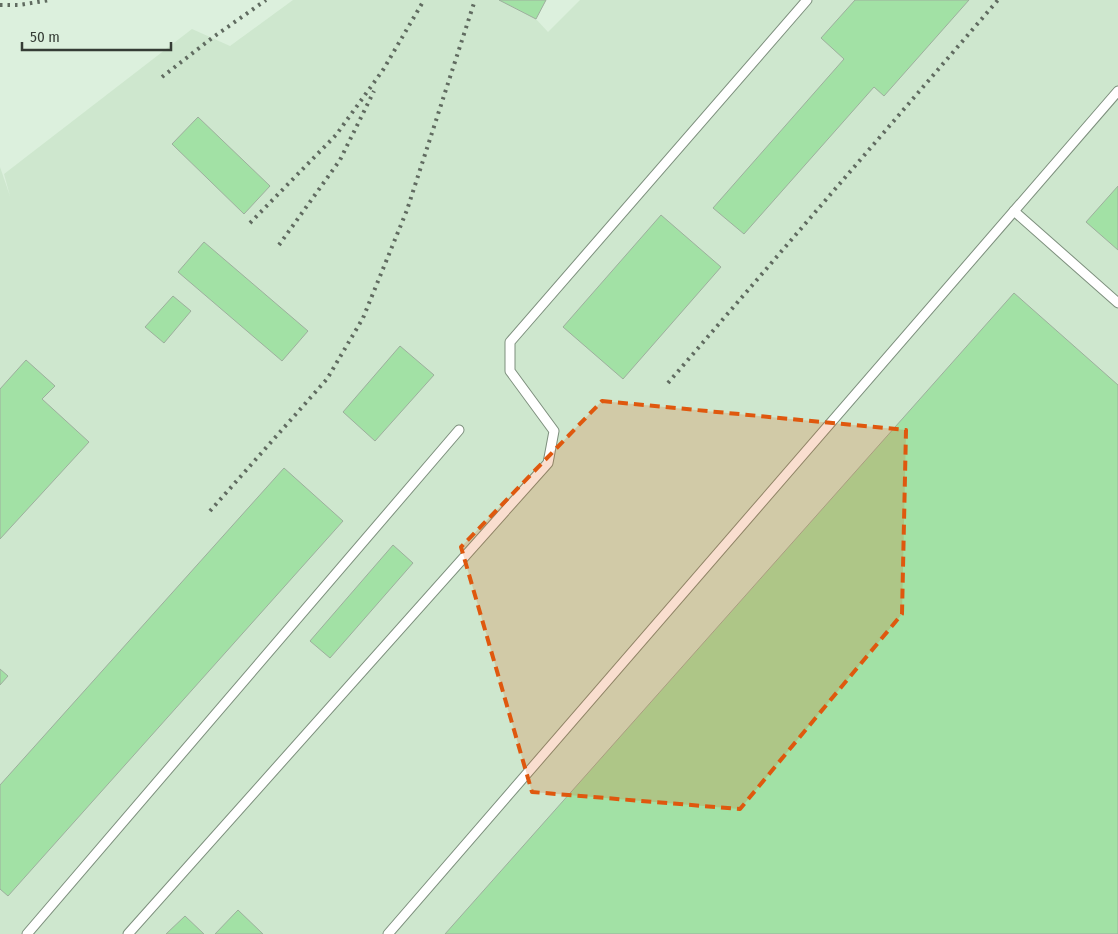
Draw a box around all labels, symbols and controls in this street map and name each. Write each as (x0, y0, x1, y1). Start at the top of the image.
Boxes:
scale bar (22, 20, 171, 52)
text: 50 m (30, 28, 60, 46)

